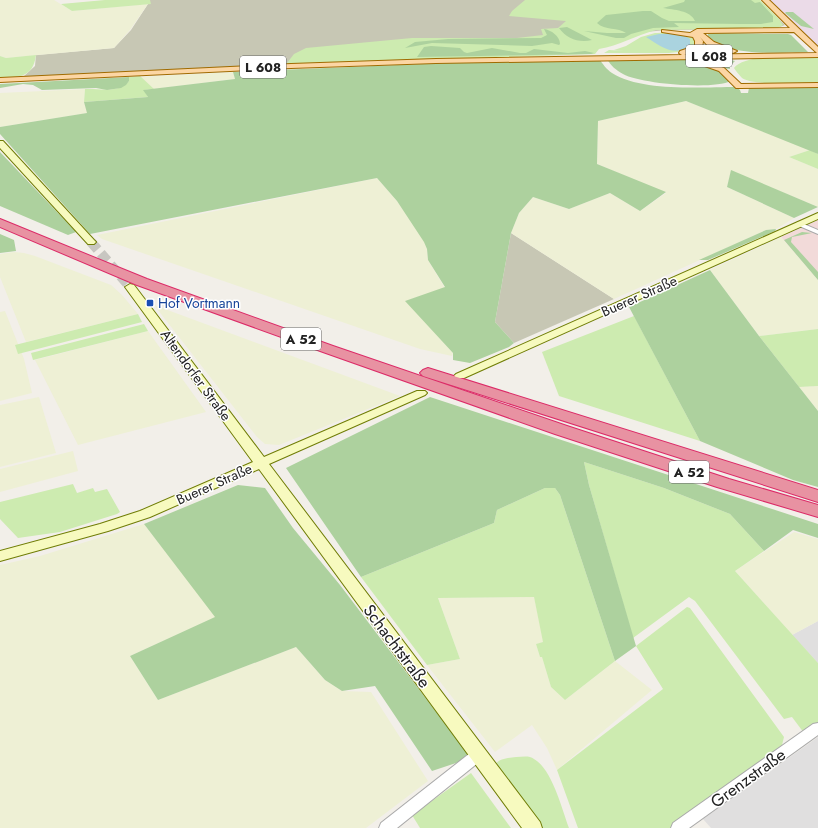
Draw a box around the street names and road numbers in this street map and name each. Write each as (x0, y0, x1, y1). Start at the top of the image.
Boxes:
road number: L 608 (686, 45, 732, 67)
road number: L 608 (240, 56, 286, 78)
street label: Buerer Straße (598, 270, 680, 322)
street label: Altendorfer Straße (156, 325, 236, 425)
road number: A 52 (281, 328, 321, 350)
street label: Buerer Straße (173, 458, 255, 510)
road number: A 52 (669, 461, 709, 483)
street label: Schachtstraße (358, 599, 437, 693)
street label: Grenzstraße (706, 742, 791, 813)

